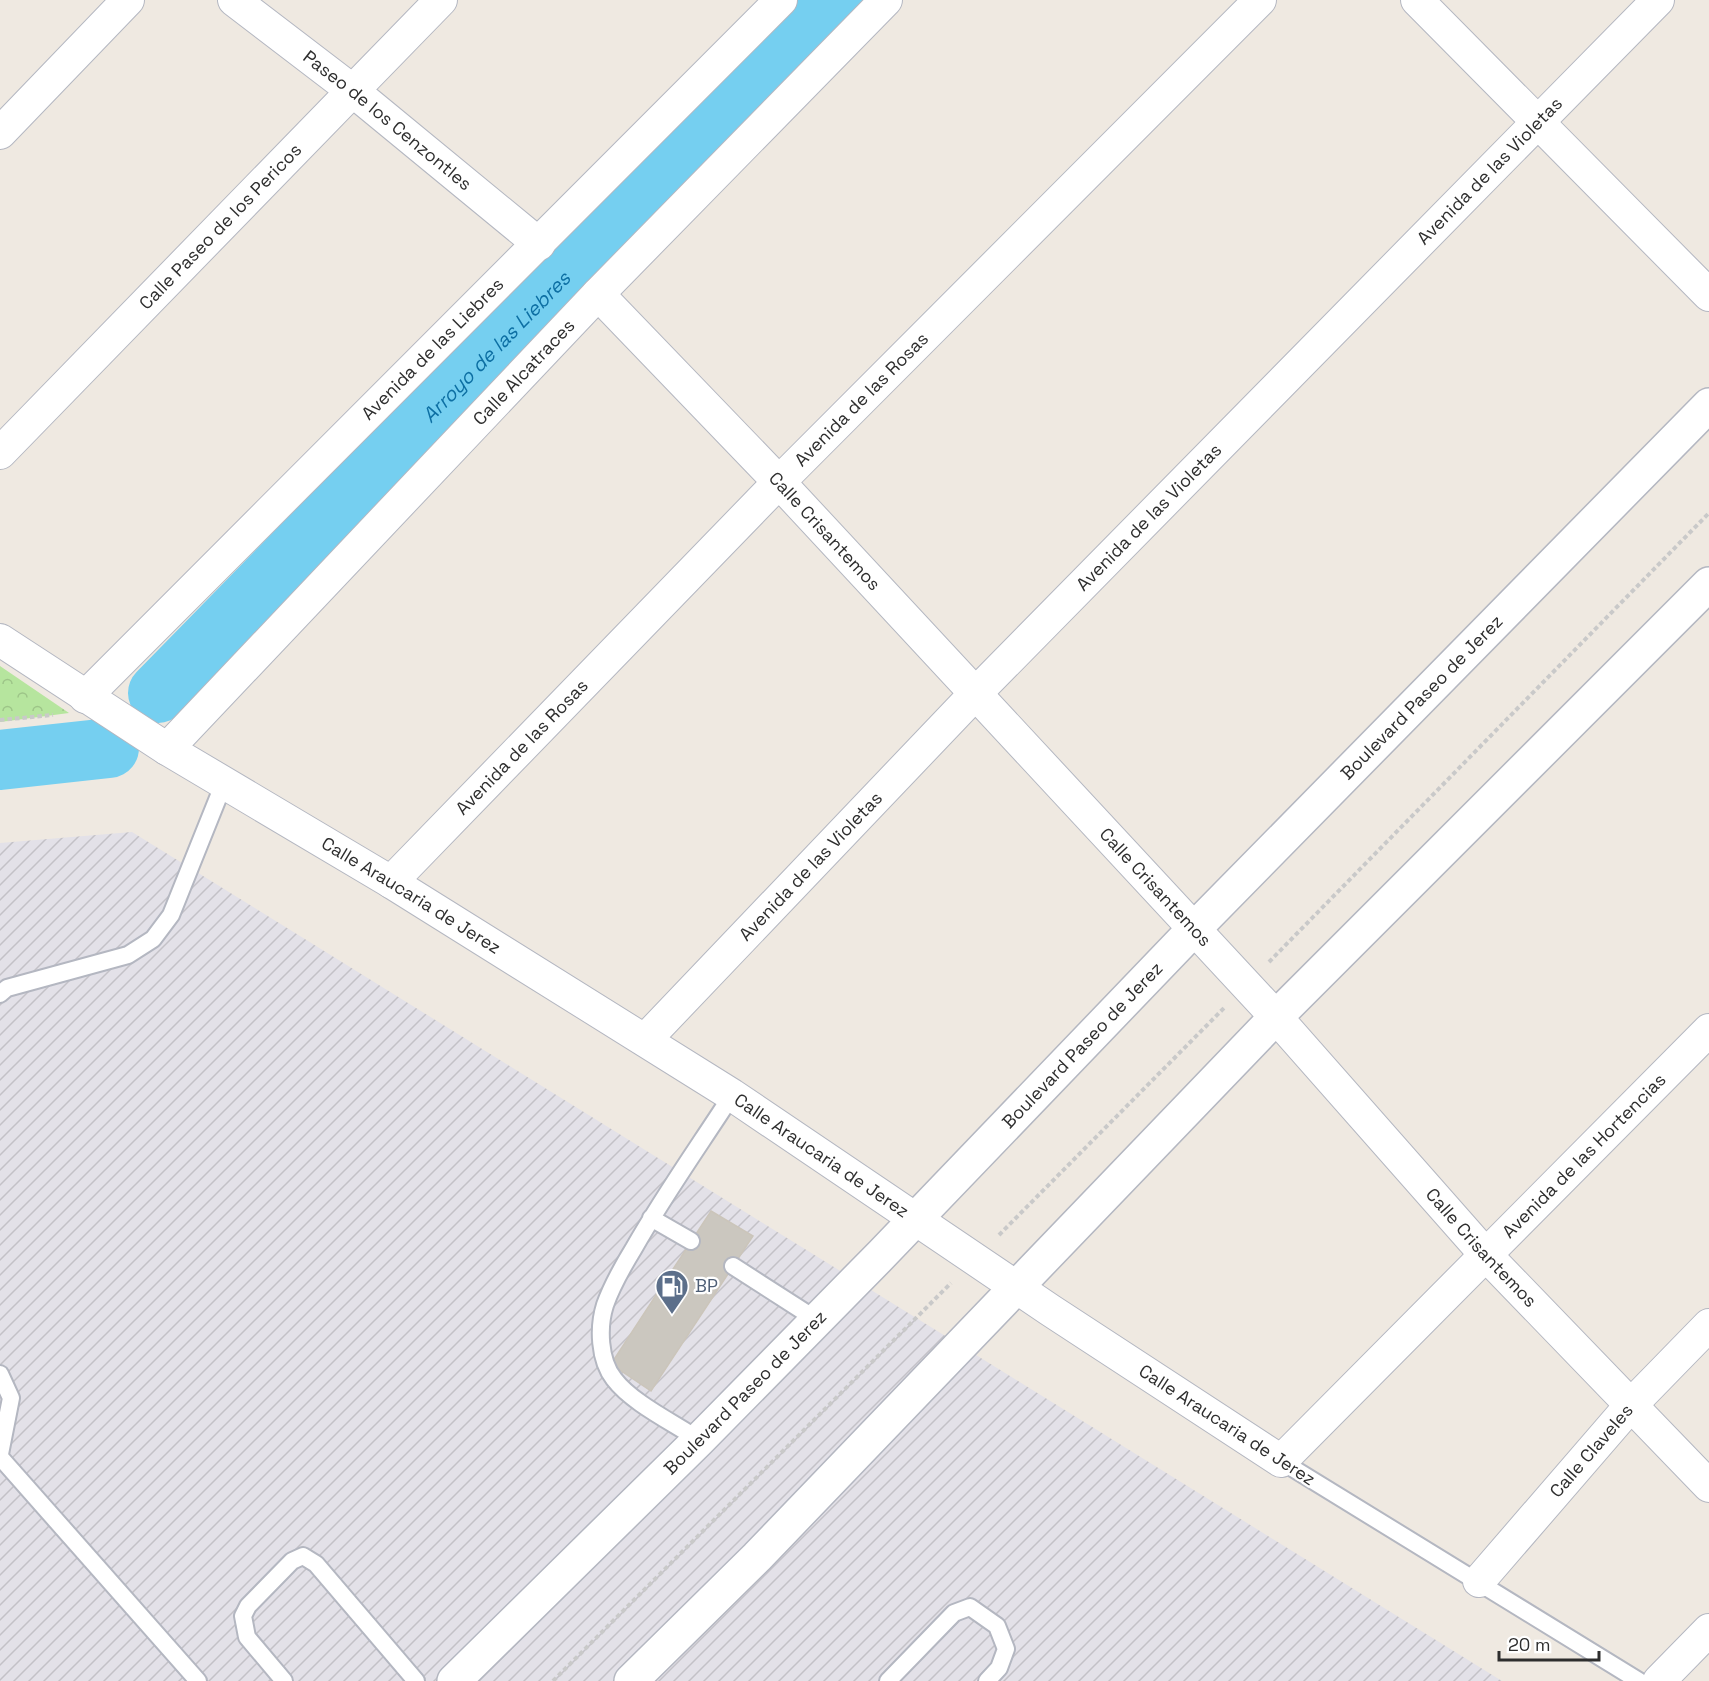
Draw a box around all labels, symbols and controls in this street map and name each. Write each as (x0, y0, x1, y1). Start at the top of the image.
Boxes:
street label: Paseo de los Cenzontles (299, 45, 477, 195)
street label: Avenida de las Violetas (1412, 92, 1567, 249)
street label: Calle Paseo de los Pericos (134, 138, 306, 314)
water label: Arroyo de las Liebres (417, 265, 577, 428)
street label: Avenida de las Liebres (356, 272, 508, 425)
street label: Calle Alcatraces (468, 314, 579, 430)
street label: Avenida de las Rosas (789, 327, 933, 471)
street label: Avenida de las Violetas (1071, 438, 1226, 596)
street label: Calle Crisantemos (764, 466, 886, 595)
street label: Boulevard Paseo de Jerez (1335, 610, 1507, 784)
street label: Avenida de las Rosas (450, 674, 593, 820)
street label: Avenida de las Violetas (734, 786, 887, 946)
street label: Calle Crisantemos (1095, 823, 1217, 951)
street label: Calle Araucaria de Jerez (317, 831, 505, 959)
street label: Boulevard Paseo de Jerez (997, 957, 1167, 1133)
street label: Avenida de las Hortencias (1497, 1068, 1671, 1243)
street label: Calle Araucaria de Jerez (730, 1088, 914, 1222)
street label: Calle Crisantemos (1421, 1183, 1542, 1312)
fuel station icon: BP (654, 1268, 690, 1315)
place label: BP (695, 1274, 718, 1297)
street label: Boulevard Paseo de Jerez (659, 1305, 831, 1479)
street label: Calle Araucaria de Jerez (1135, 1359, 1320, 1490)
street label: Calle Claveles (1544, 1399, 1638, 1502)
scale bar (1499, 1624, 1600, 1662)
text: 20 m (1508, 1633, 1551, 1656)

